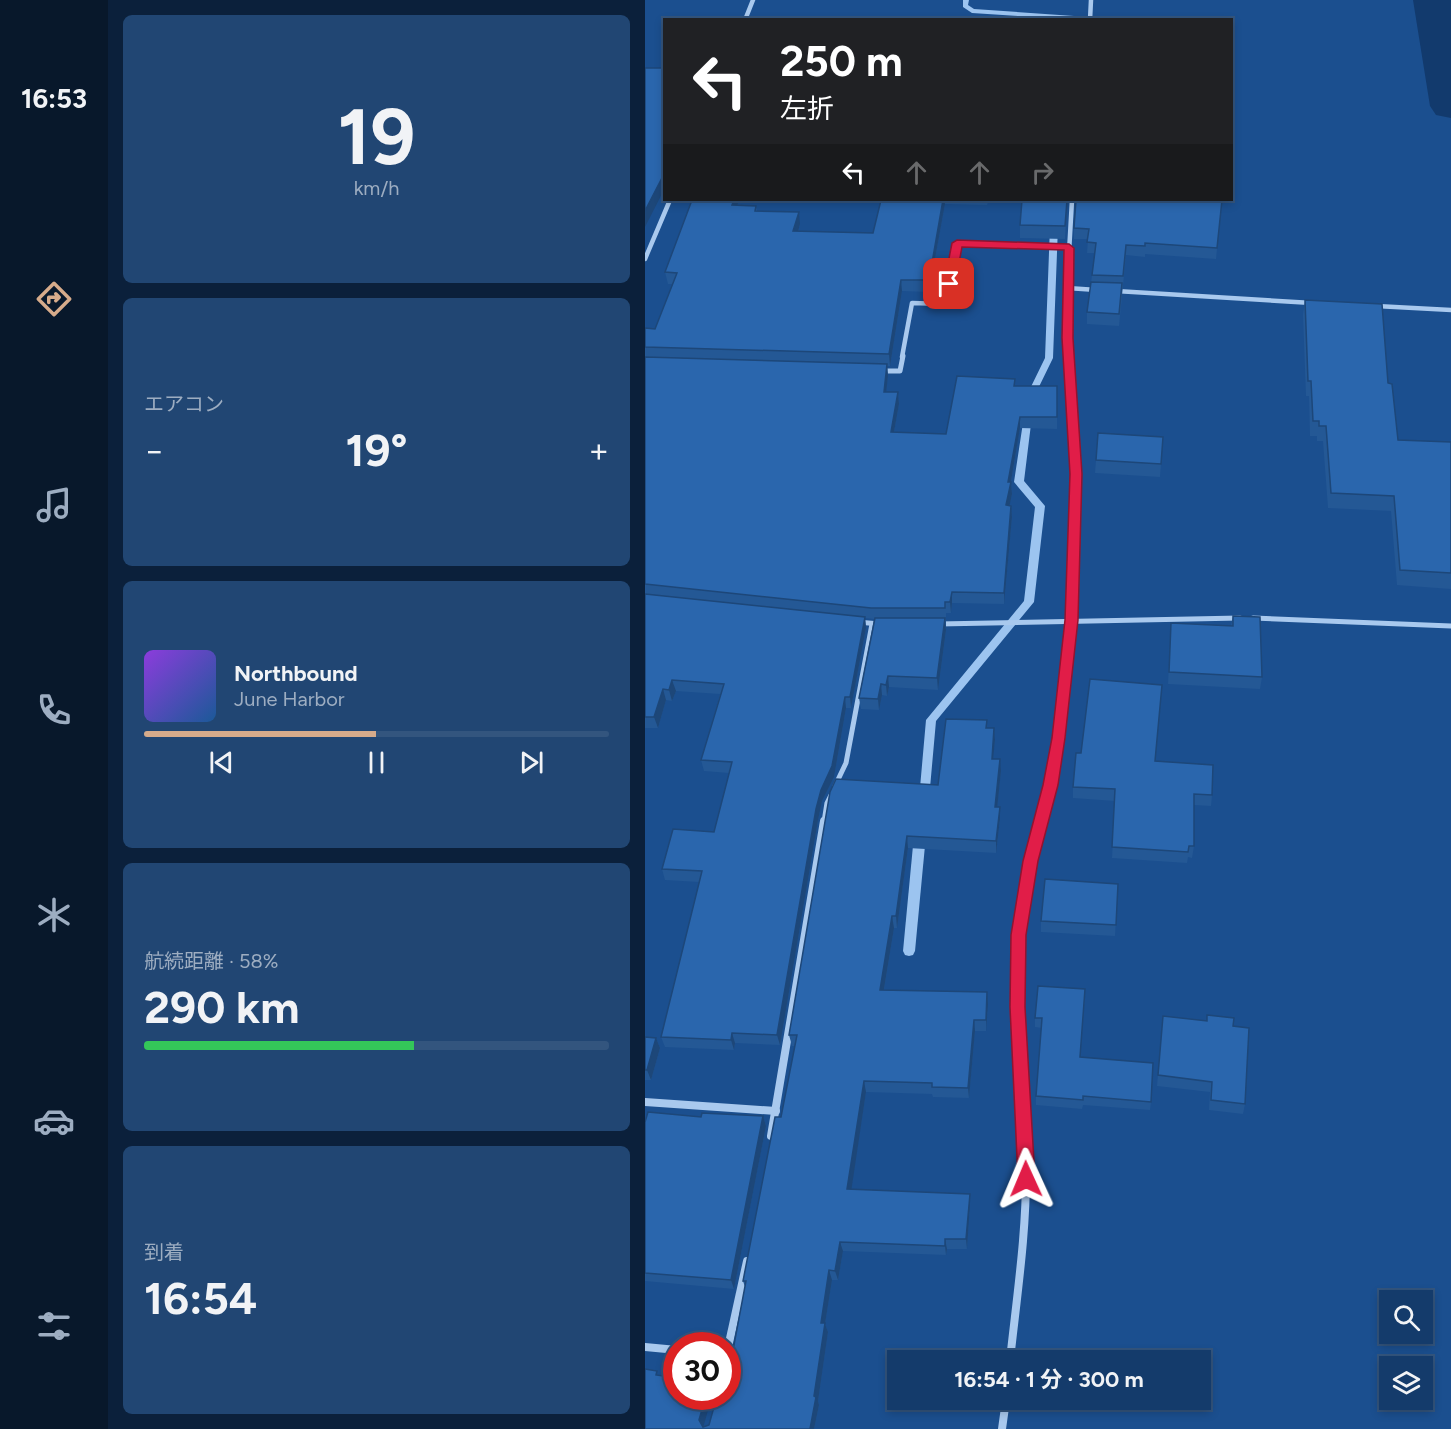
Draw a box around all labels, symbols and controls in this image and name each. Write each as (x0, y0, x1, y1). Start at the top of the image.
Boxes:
text: 250 m (780, 36, 903, 87)
icon: left (681, 42, 759, 120)
text: 16:53 (21, 82, 87, 115)
text: 19 (337, 90, 416, 184)
text: 左折 (780, 92, 834, 125)
icon: left (837, 156, 870, 189)
icon: ahead (900, 156, 933, 189)
icon: ahead (963, 156, 996, 189)
icon: right (1026, 156, 1059, 189)
text: km/h (354, 176, 399, 200)
pin (923, 258, 974, 309)
icon: arrive (932, 267, 965, 300)
icon: directions (33, 278, 75, 320)
text: エアコン (144, 392, 224, 416)
text: 19° (345, 423, 408, 477)
text: − (144, 431, 165, 470)
text: + (588, 431, 609, 470)
icon: music (33, 484, 75, 526)
text: Northbound (234, 660, 358, 687)
text: June Harbor (234, 687, 345, 711)
icon: phone (33, 689, 75, 731)
icon: previous (205, 746, 238, 779)
icon: pause (360, 746, 393, 779)
icon: next (515, 746, 548, 779)
icon: climate (33, 894, 75, 936)
text: 航続距離 · 58% (144, 949, 278, 973)
text: 290 km (144, 980, 299, 1034)
icon: car (33, 1100, 75, 1142)
position arrow (994, 1147, 1058, 1211)
text: 到着 (144, 1240, 184, 1264)
text: 16:54 (144, 1271, 257, 1325)
map controls (1379, 1290, 1433, 1410)
button: search (1379, 1290, 1433, 1344)
icon: filters (33, 1305, 75, 1347)
speed limit sign: 30 (663, 1332, 741, 1410)
button: layers (1379, 1356, 1433, 1410)
text: 16:54 · 1 分 · 300 m (954, 1366, 1144, 1393)

